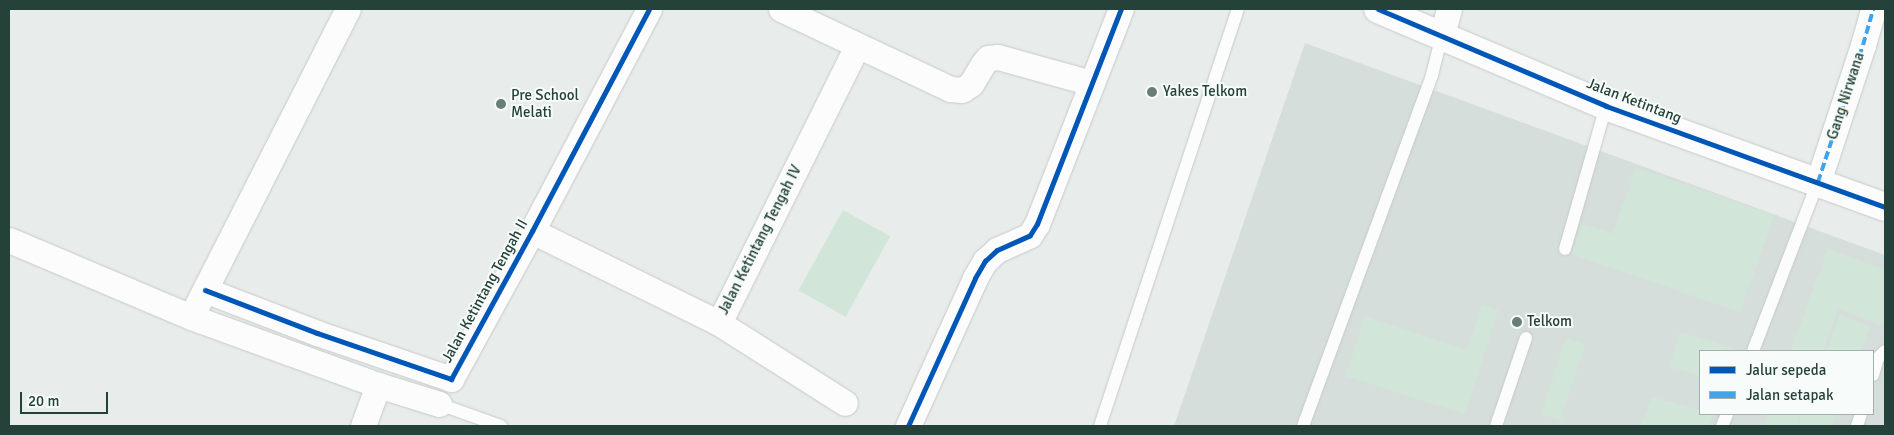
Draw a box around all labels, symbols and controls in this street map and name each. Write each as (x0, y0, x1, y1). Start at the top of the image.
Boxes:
street label: Gang Nirwana (1823, 50, 1869, 142)
street label: Jalan Ketintang (1584, 75, 1684, 127)
place label: Yakes Telkom (1163, 83, 1247, 101)
marker: Yakes Telkom (1145, 85, 1159, 99)
place label: Pre School Melati (511, 86, 579, 121)
marker: Pre School Melati (495, 98, 507, 110)
street label: Jalan Ketintang Tengah IV (714, 162, 806, 318)
street label: Jalan Ketintang Tengah II (438, 216, 532, 366)
place label: Telkom (1527, 313, 1572, 331)
marker: Telkom (1511, 316, 1523, 328)
legend (1699, 350, 1874, 415)
text: Jalur sepeda (1746, 361, 1826, 379)
scale bar (22, 382, 110, 414)
text: Jalan setapak (1746, 386, 1833, 404)
text: 20 m (28, 392, 59, 410)

